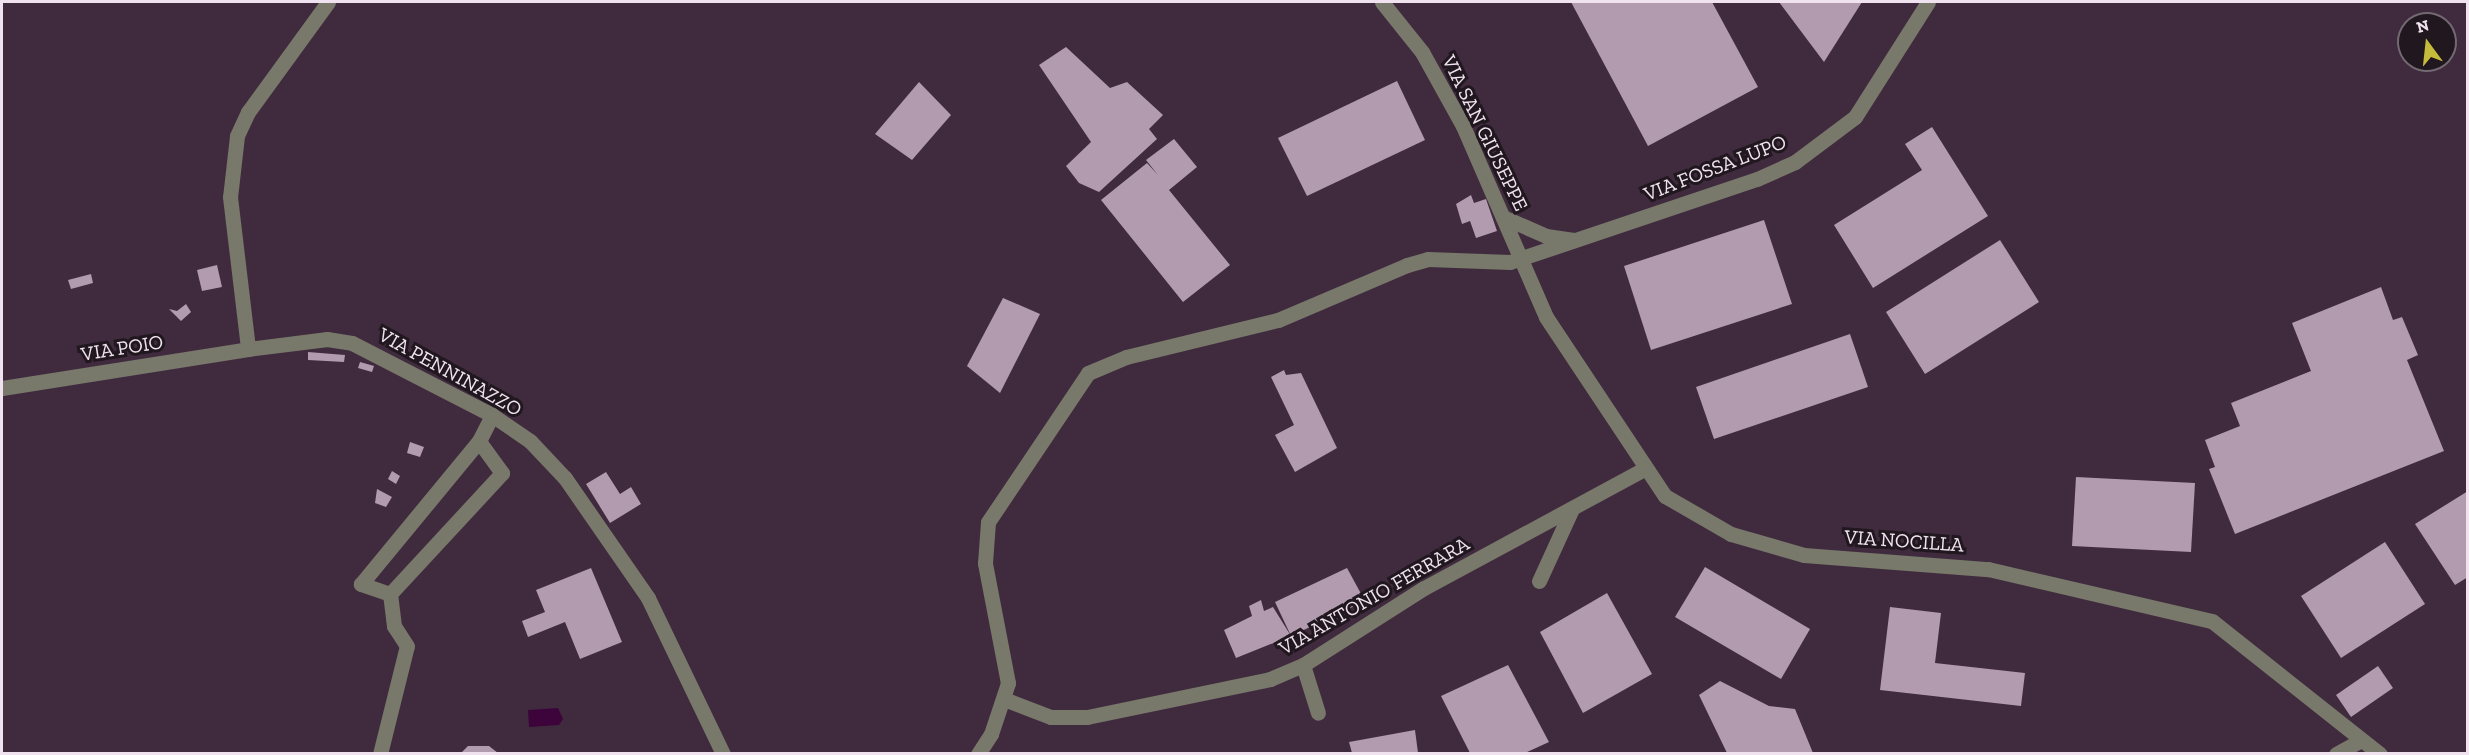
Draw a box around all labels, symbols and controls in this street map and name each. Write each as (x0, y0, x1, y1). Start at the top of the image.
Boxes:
north arrow (2397, 12, 2457, 72)
text: N (2414, 15, 2431, 37)
street label: VIA SAN GIUSEPPE (1437, 51, 1533, 215)
street label: VIA FOSSA LUPO (1640, 130, 1790, 206)
street label: VIA PENNINAZZO (374, 323, 526, 421)
street label: VIA POIO (79, 330, 165, 366)
street label: VIA NOCILLA (1843, 525, 1965, 557)
street label: VIA ANTONIO FERRARA (1274, 531, 1474, 661)

